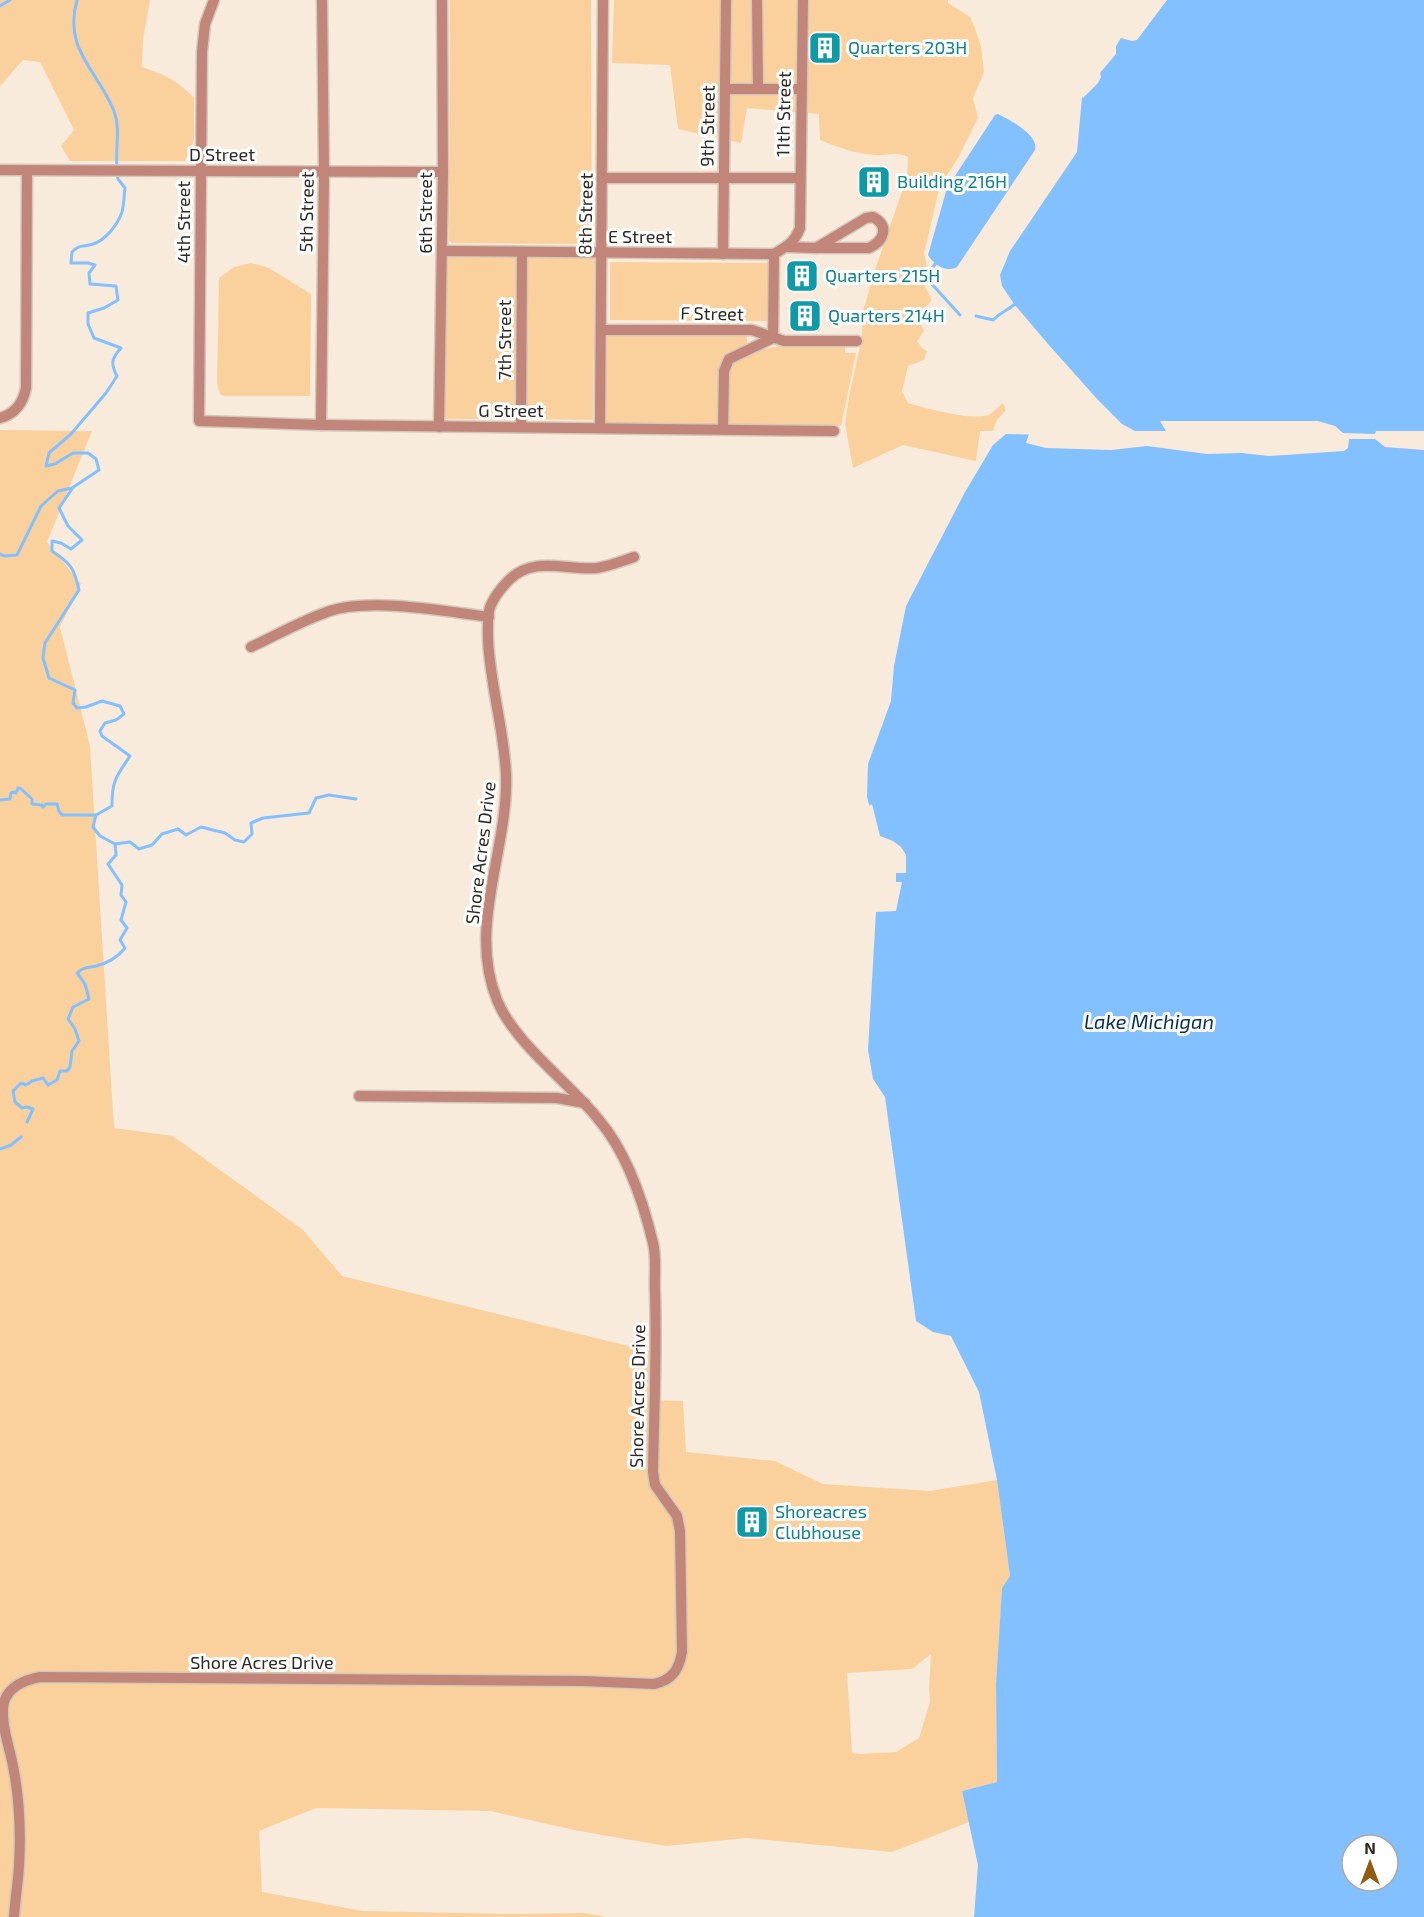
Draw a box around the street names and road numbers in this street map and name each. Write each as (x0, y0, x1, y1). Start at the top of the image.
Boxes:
street label: 11th Street (771, 71, 795, 157)
street label: 9th Street (695, 85, 719, 167)
street label: D Street (189, 143, 255, 165)
street label: 5th Street (294, 171, 318, 253)
street label: 6th Street (414, 172, 436, 254)
street label: 8th Street (573, 173, 597, 255)
street label: 4th Street (172, 181, 194, 263)
street label: E Street (608, 225, 672, 247)
street label: 7th Street (493, 300, 515, 380)
street label: F Street (680, 301, 744, 325)
street label: G Street (478, 399, 544, 421)
street label: Shore Acres Drive (460, 780, 500, 925)
street label: Shore Acres Drive (625, 1324, 649, 1468)
street label: Shore Acres Drive (190, 1651, 334, 1673)

